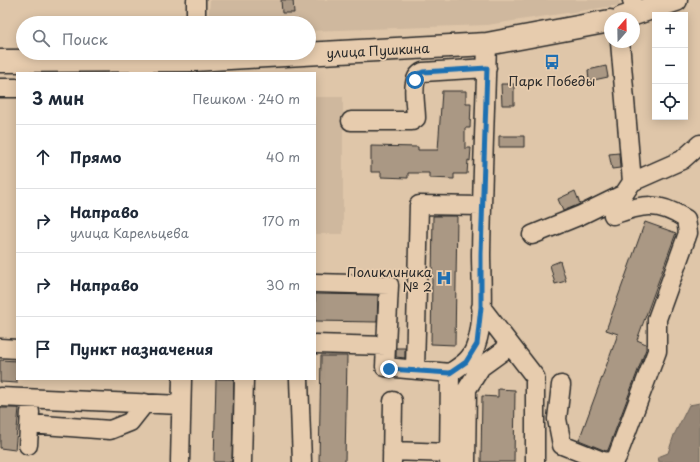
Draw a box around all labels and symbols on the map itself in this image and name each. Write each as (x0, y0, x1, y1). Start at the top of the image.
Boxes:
north arrow (604, 12, 640, 48)
street label: улица Пушкина (326, 38, 431, 62)
bus stop icon: Парк Победы (543, 53, 561, 71)
route start (406, 71, 424, 89)
place label: Парк Победы (509, 71, 595, 90)
place label: Поликлиника № 2 (347, 262, 433, 296)
hospital icon: Поликлиника № 2 (435, 269, 453, 287)
route end (380, 360, 398, 378)

